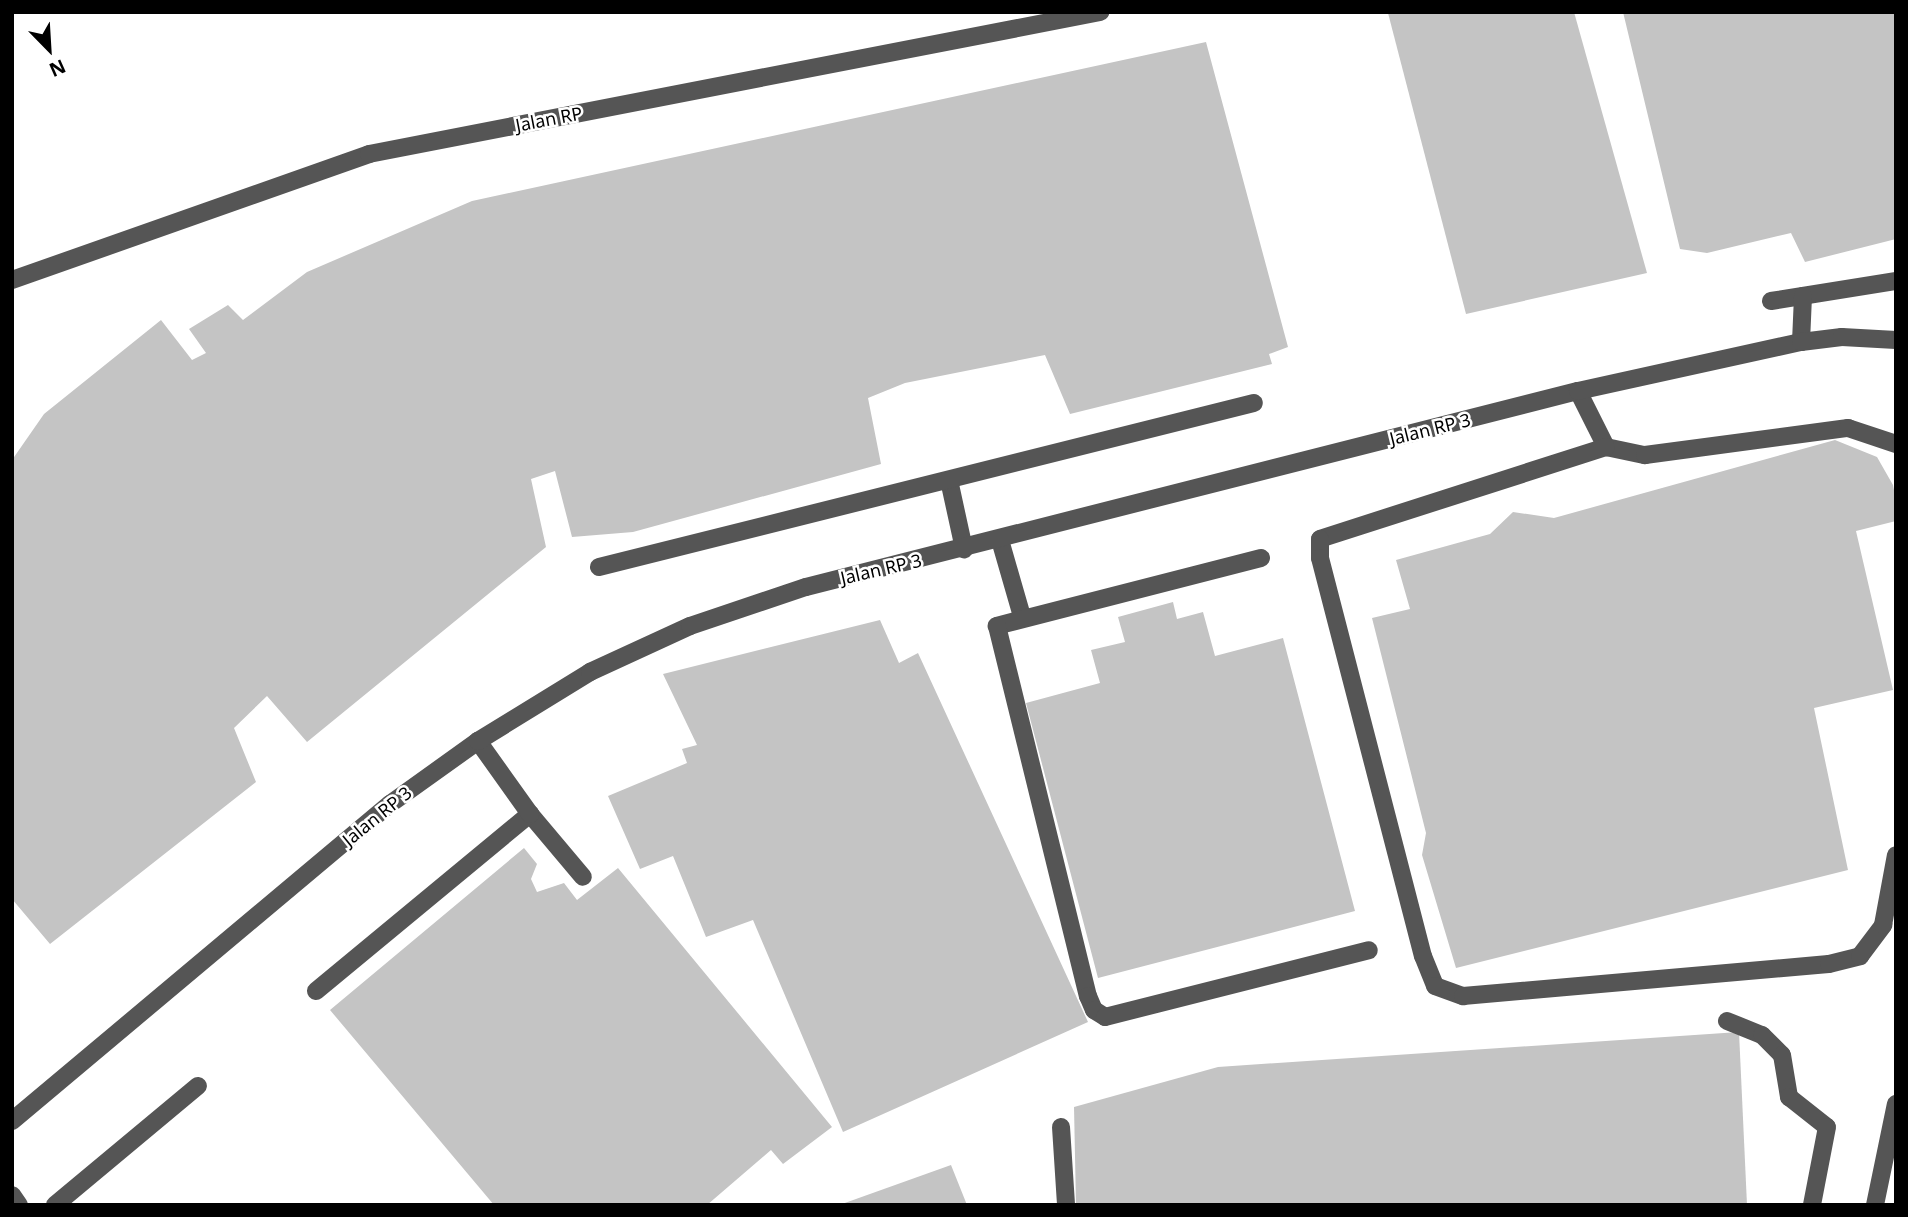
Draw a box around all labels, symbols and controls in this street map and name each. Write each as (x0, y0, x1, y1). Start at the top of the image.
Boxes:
north arrow (14, 14, 84, 84)
text: N (45, 53, 70, 83)
street label: Jalan RP (514, 102, 584, 136)
street label: Jalan RP 3 (1387, 409, 1473, 449)
street label: Jalan RP 3 (838, 549, 924, 589)
street label: Jalan RP 3 (338, 782, 416, 850)

